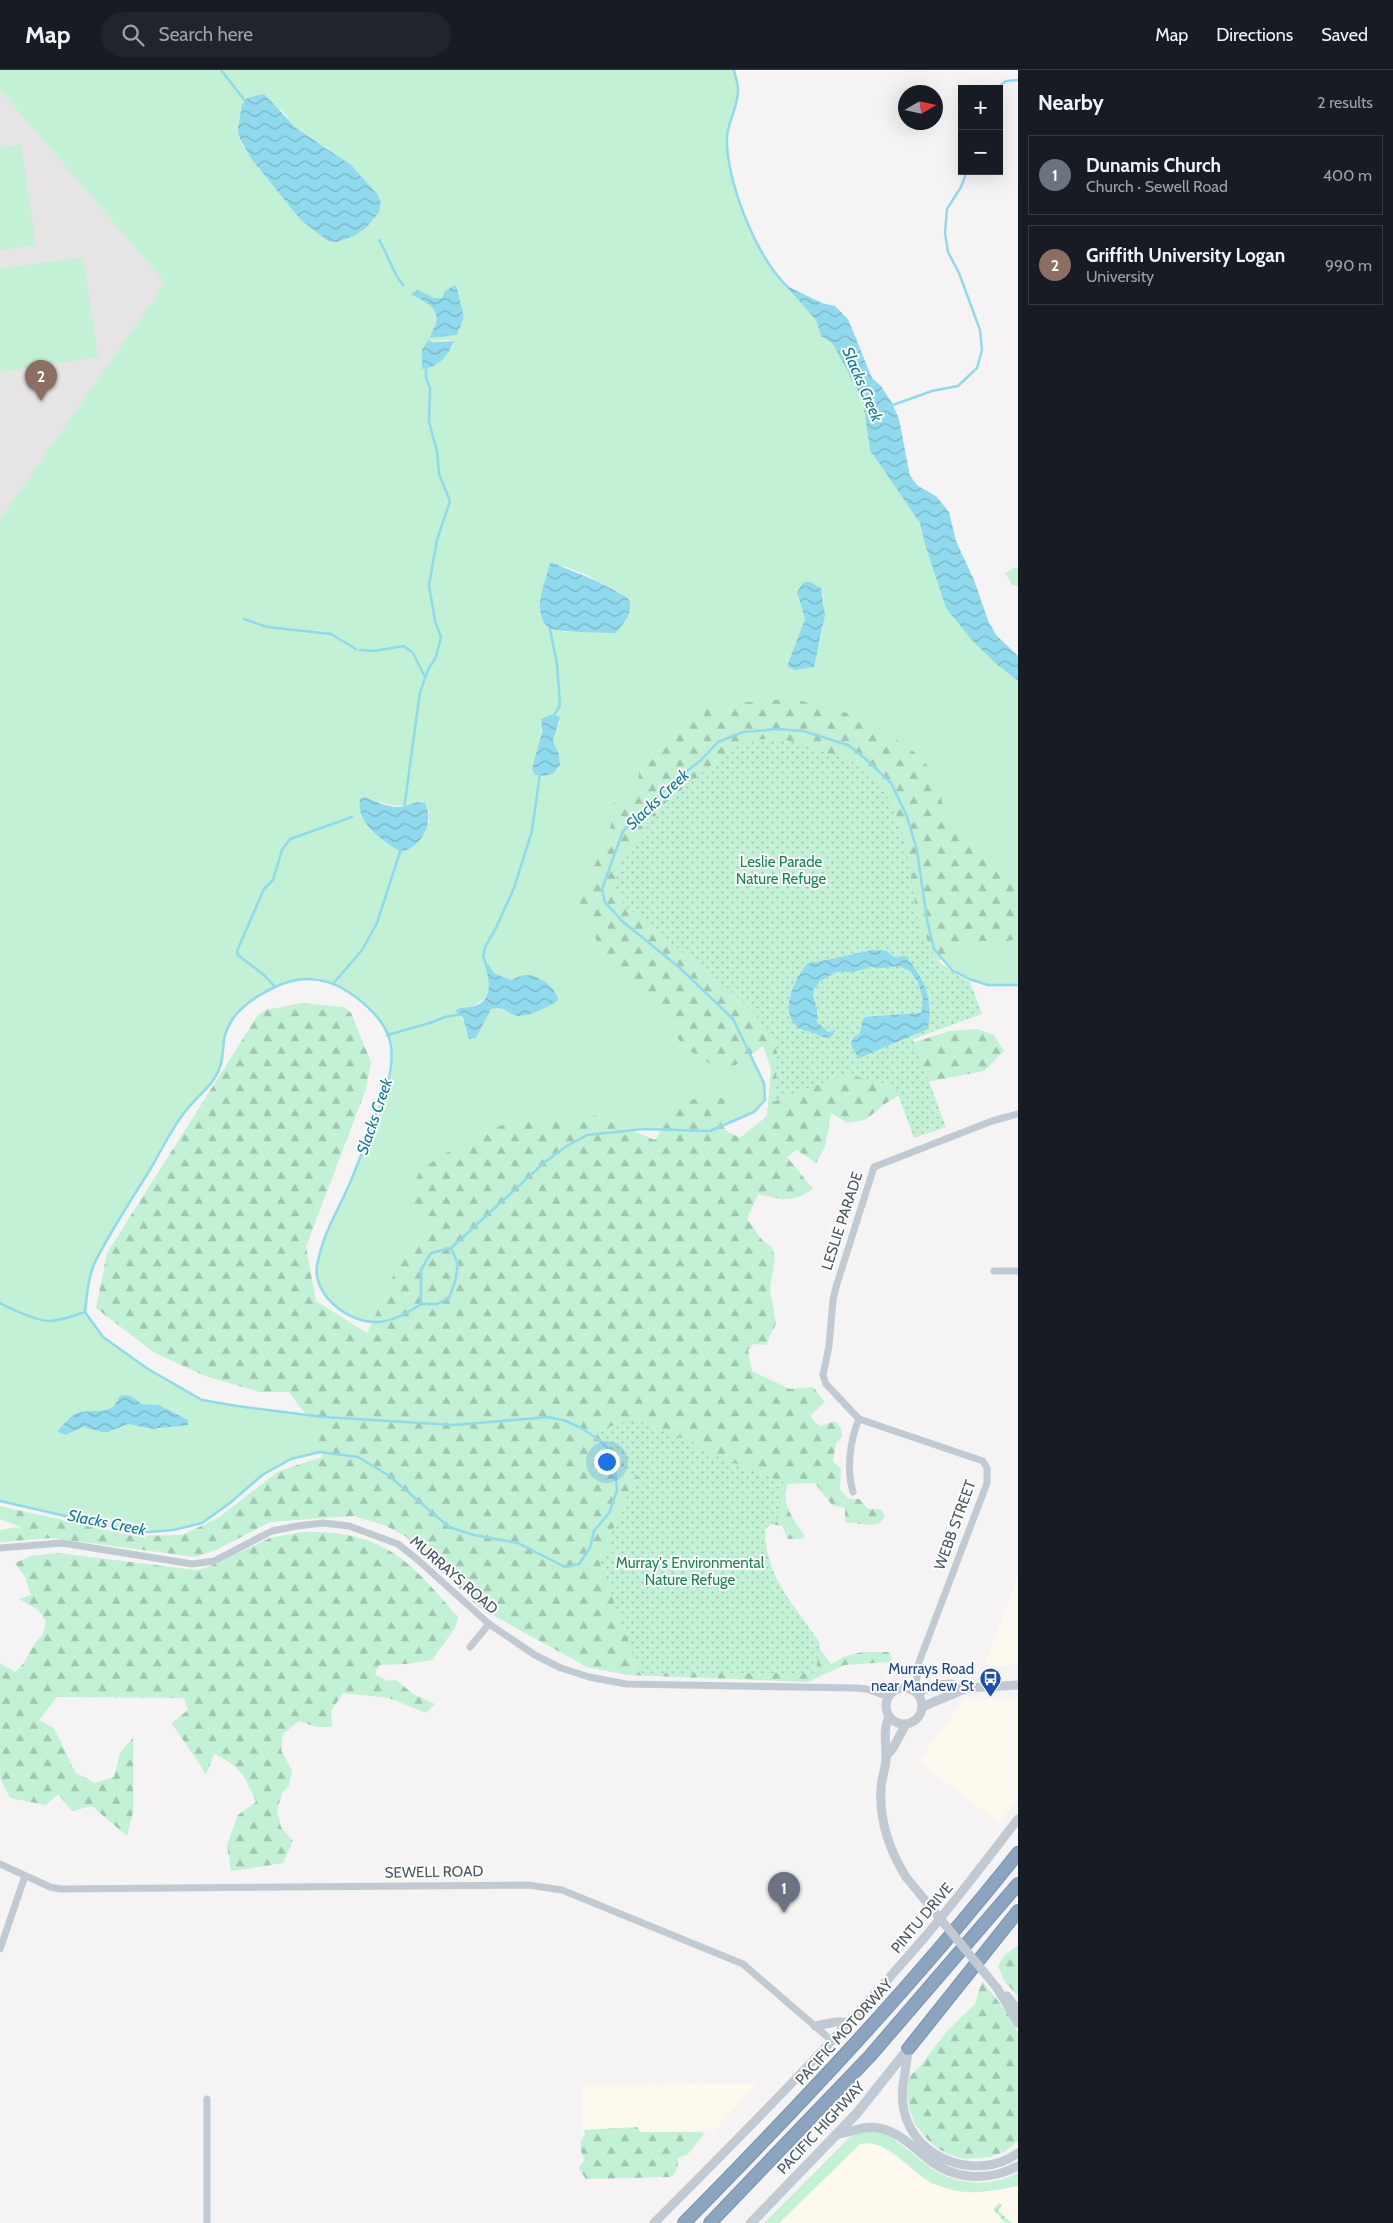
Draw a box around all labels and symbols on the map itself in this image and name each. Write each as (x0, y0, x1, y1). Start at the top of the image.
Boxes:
north arrow (898, 85, 943, 130)
water label: Slacks Creek (838, 344, 887, 425)
pin: 2 (25, 360, 57, 401)
water label: Slacks Creek (622, 765, 694, 833)
park label: Leslie Parade Nature Refuge (736, 853, 827, 888)
water label: Slacks Creek (353, 1075, 397, 1157)
street label: LESLIE PARADE (818, 1170, 866, 1272)
your location (594, 1449, 620, 1475)
street label: WEBB STREET (930, 1478, 980, 1572)
water label: Slacks Creek (66, 1506, 149, 1540)
street label: MURRAYS ROAD (406, 1532, 502, 1618)
park label: Murray's Environmental Nature Refuge (616, 1554, 765, 1589)
place label: Murrays Road near Mandew St (871, 1660, 974, 1695)
bus stop icon: Murrays Road near Mandew St (978, 1666, 1002, 1697)
street label: SEWELL ROAD (385, 1862, 484, 1882)
pin: 1 (768, 1872, 800, 1913)
street label: PINTU DRIVE (887, 1879, 957, 1957)
street label: PACIFIC MOTORWAY (792, 1975, 897, 2089)
street label: PACIFIC HIGHWAY (774, 2078, 869, 2178)

